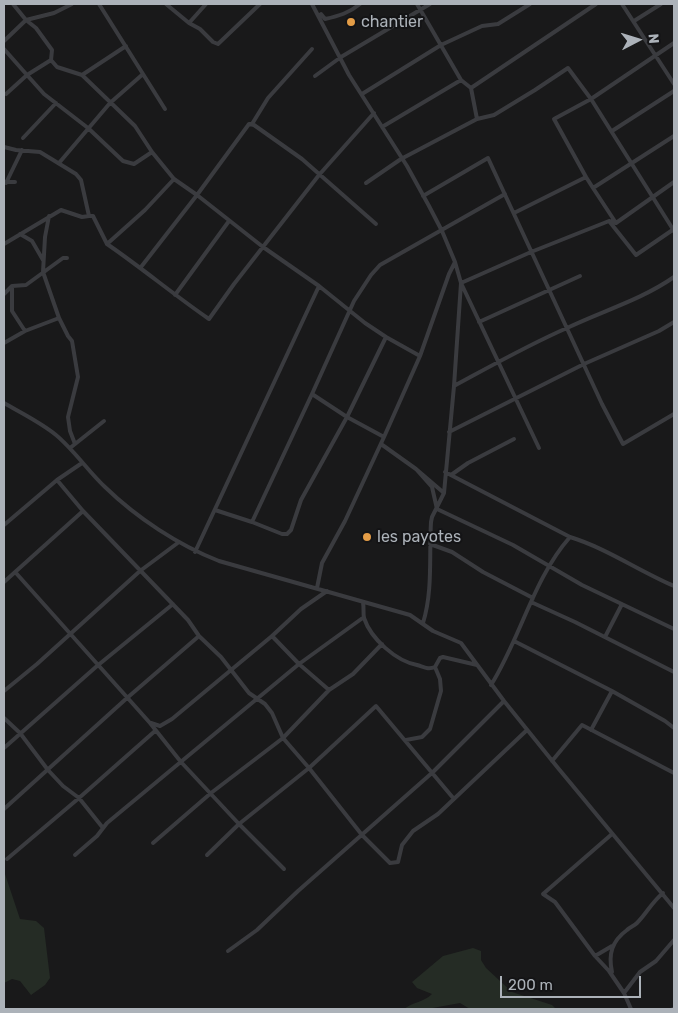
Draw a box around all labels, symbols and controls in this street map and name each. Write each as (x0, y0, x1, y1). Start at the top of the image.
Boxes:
place label: chantier (361, 12, 423, 32)
north arrow (613, 15, 663, 65)
marker: chantier (345, 16, 357, 28)
text: N (645, 33, 662, 44)
place label: les payotes (377, 527, 461, 547)
marker: les payotes (361, 531, 373, 543)
scale bar (503, 966, 644, 998)
text: 200 m (508, 976, 553, 994)

